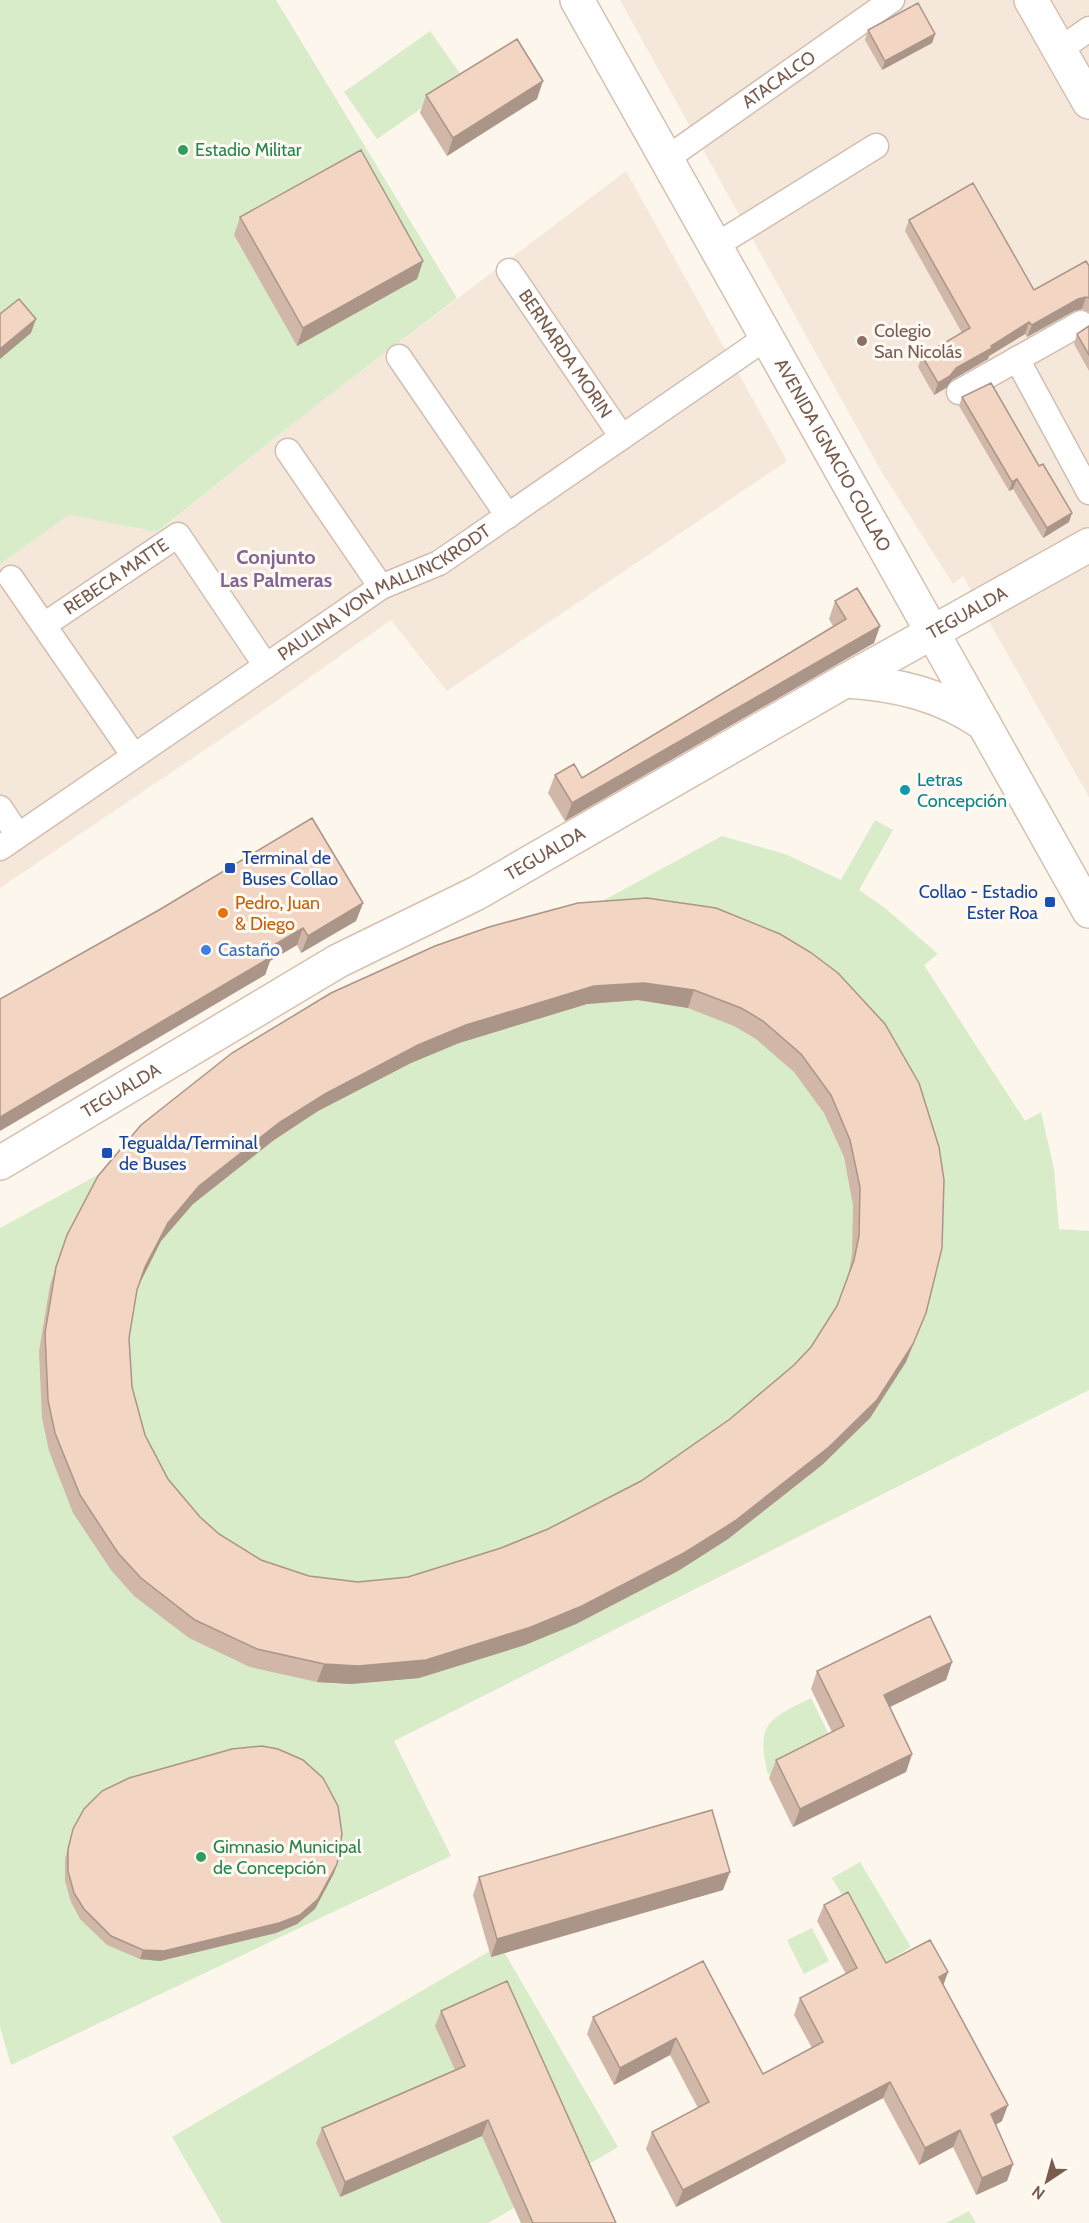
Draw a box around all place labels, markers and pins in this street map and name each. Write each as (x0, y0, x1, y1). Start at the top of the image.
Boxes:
place label: Estadio Militar (195, 139, 302, 161)
marker: Estadio Militar (176, 143, 190, 157)
place label: Colegio San Nicolás (874, 320, 962, 363)
marker: Colegio San Nicolás (855, 334, 869, 348)
place label: Letras Concepción (917, 769, 1007, 812)
marker: Letras Concepción (898, 783, 912, 797)
place label: Terminal de Buses Collao (242, 847, 338, 890)
marker: Terminal de Buses Collao (223, 861, 237, 875)
place label: Collao - Estadio Ester Roa (919, 881, 1038, 924)
place label: Pedro, Juan & Diego (235, 892, 320, 935)
marker: Collao - Estadio Ester Roa (1043, 895, 1057, 909)
marker: Pedro, Juan & Diego (216, 906, 230, 920)
place label: Castaño (218, 939, 280, 961)
marker: Castaño (199, 943, 213, 957)
place label: Tegualda/Terminal de Buses (119, 1132, 258, 1175)
marker: Tegualda/Terminal de Buses (100, 1146, 114, 1160)
place label: Gimnasio Municipal de Concepción (213, 1836, 362, 1879)
marker: Gimnasio Municipal de Concepción (194, 1850, 208, 1864)

